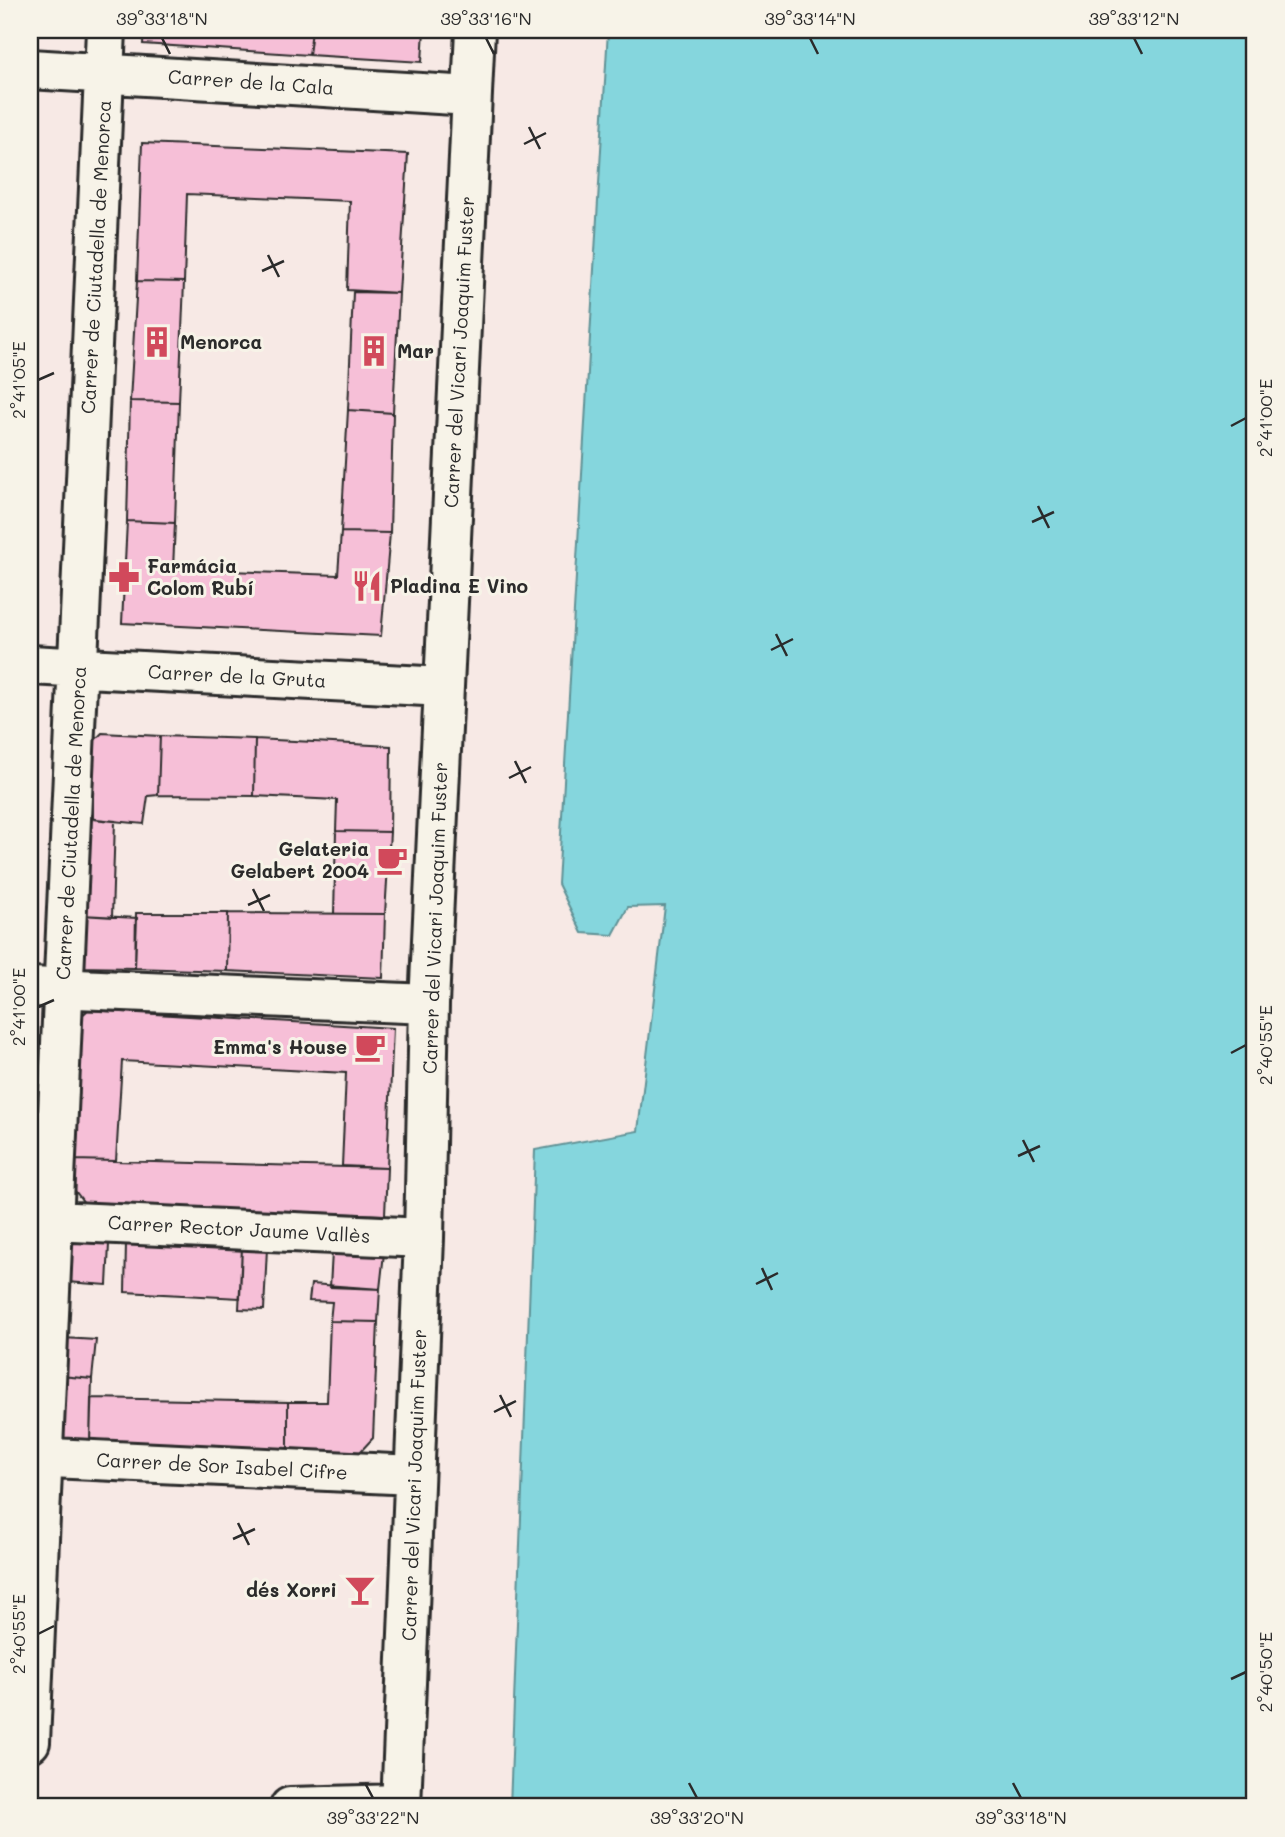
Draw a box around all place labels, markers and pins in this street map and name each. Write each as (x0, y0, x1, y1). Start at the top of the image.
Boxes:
building icon: Menorca (140, 325, 174, 359)
place label: Menorca (180, 329, 262, 354)
building icon: Mar (357, 334, 391, 368)
place label: Mar (397, 338, 434, 363)
place label: Farmácia Colom Rubí (147, 553, 254, 600)
pharmacy icon: Farmácia Colom Rubí (107, 560, 141, 594)
restaurant icon: Pladina E Vino (350, 569, 384, 603)
place label: Pladina E Vino (390, 573, 528, 598)
place label: Gelateria Gelabert 2004 (231, 836, 369, 883)
cafe icon: Gelateria Gelabert 2004 (375, 843, 409, 877)
cafe icon: Emma's House (353, 1030, 387, 1064)
place label: Emma's House (213, 1034, 347, 1059)
bar icon: dés Xorri (343, 1573, 377, 1607)
place label: dés Xorri (246, 1577, 337, 1602)

